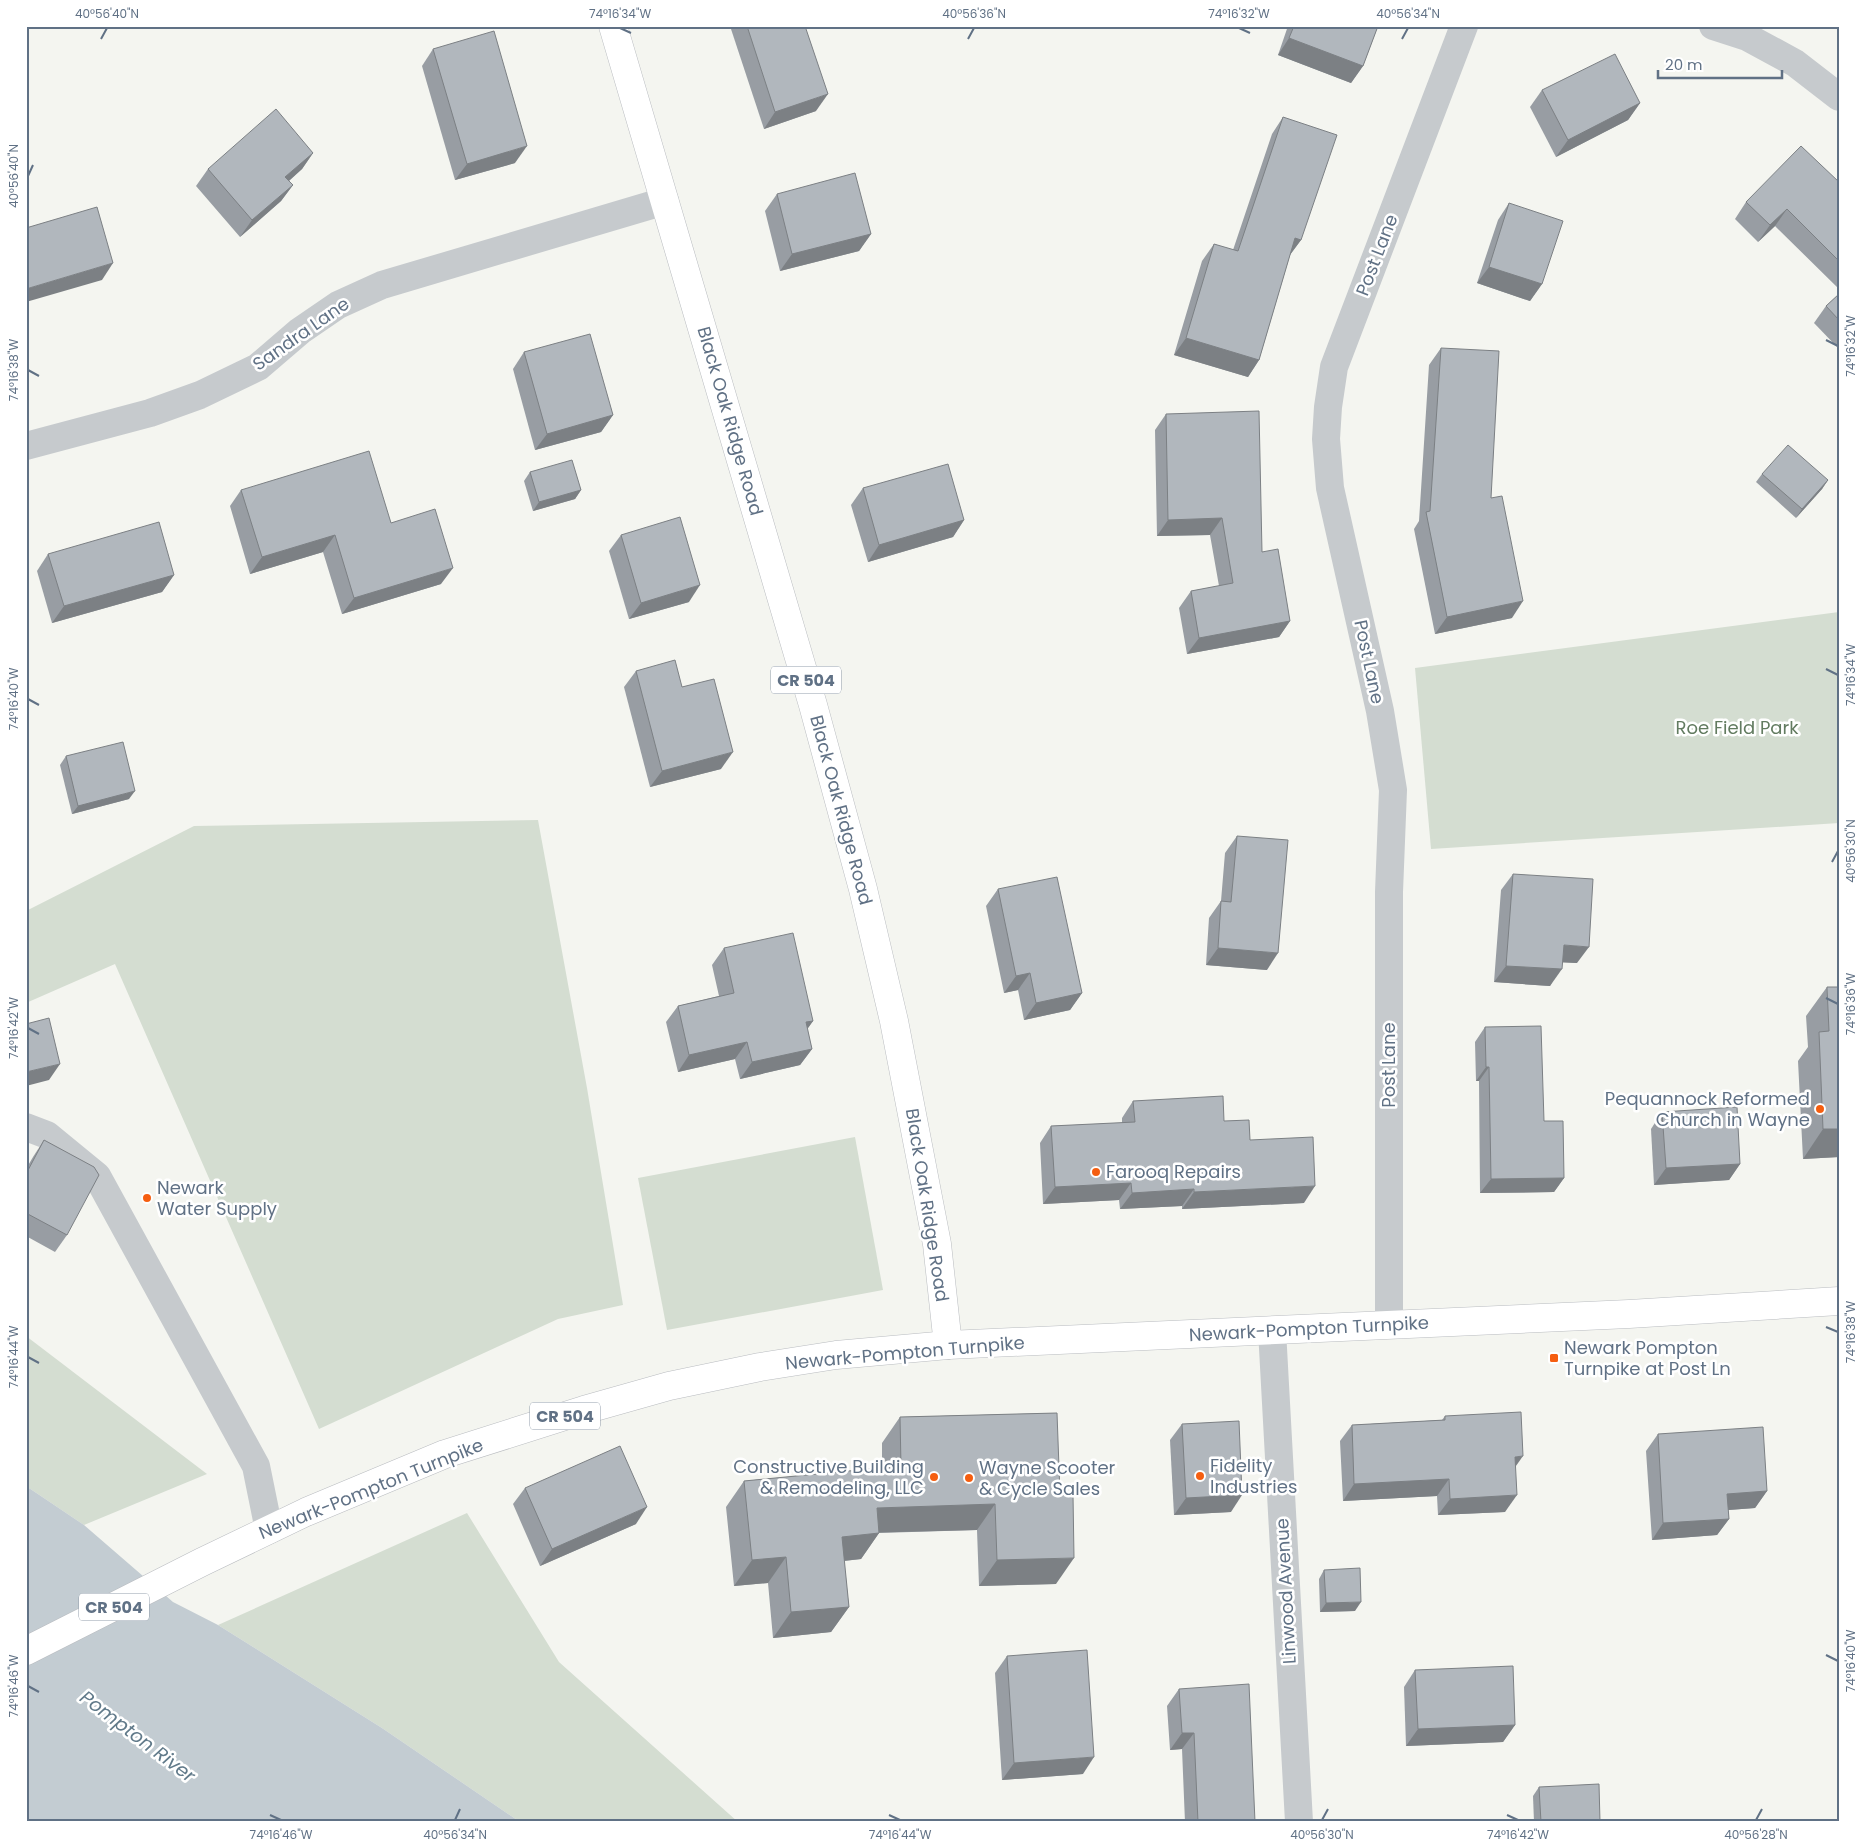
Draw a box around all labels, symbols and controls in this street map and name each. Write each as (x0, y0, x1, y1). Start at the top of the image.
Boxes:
text: 40°56'40"N (75, 5, 139, 22)
text: 74°16'34"W (589, 5, 651, 22)
text: 40°56'36"N (942, 5, 1006, 22)
text: 74°16'32"W (1208, 5, 1270, 22)
text: 40°56'34"N (1376, 5, 1440, 22)
scale bar (1658, 48, 1781, 80)
text: 20 m (1665, 54, 1703, 75)
text: 40°56'40"N (5, 144, 22, 208)
street label: Post Lane (1350, 211, 1403, 299)
street label: Sandra Lane (247, 291, 354, 376)
text: 74°16'32"W (1842, 315, 1859, 377)
street label: Black Oak Ridge Road (692, 323, 769, 518)
text: 74°16'38"W (5, 339, 22, 401)
street label: Post Lane (1348, 618, 1391, 706)
text: 74°16'34"W (1842, 644, 1859, 706)
road number: CR 504 (771, 666, 841, 694)
text: 74°16'40"W (5, 667, 22, 730)
street label: Black Oak Ridge Road (804, 712, 879, 908)
park label: Roe Field Park (1675, 715, 1799, 740)
text: 40°56'30"N (1842, 819, 1859, 883)
text: 74°16'36"W (1842, 973, 1859, 1035)
text: 74°16'42"W (5, 997, 22, 1059)
street label: Post Lane (1376, 1022, 1401, 1108)
place label: Pequannock Reformed Church in Wayne (1605, 1086, 1810, 1132)
marker: Pequannock Reformed Church in Wayne (1814, 1103, 1826, 1115)
street label: Black Oak Ridge Road (900, 1106, 955, 1303)
place label: Farooq Repairs (1106, 1159, 1241, 1184)
marker: Farooq Repairs (1090, 1166, 1102, 1178)
place label: Newark Water Supply (157, 1175, 277, 1221)
marker: Newark Water Supply (141, 1192, 153, 1204)
text: 74°16'38"W (1842, 1301, 1859, 1363)
street label: Newark-Pompton Turnpike (1188, 1310, 1430, 1347)
text: 74°16'44"W (5, 1325, 22, 1388)
street label: Newark-Pompton Turnpike (784, 1330, 1026, 1375)
place label: Newark Pompton Turnpike at Post Ln (1564, 1335, 1731, 1381)
marker: Newark Pompton Turnpike at Post Ln (1548, 1352, 1560, 1364)
road number: CR 504 (530, 1402, 600, 1430)
street label: Newark-Pompton Turnpike (255, 1432, 487, 1545)
place label: Fidelity Industries (1210, 1453, 1297, 1499)
place label: Constructive Building & Remodeling, LLC (733, 1454, 924, 1500)
place label: Wayne Scooter & Cycle Sales (979, 1455, 1116, 1501)
marker: Fidelity Industries (1194, 1470, 1206, 1482)
marker: Constructive Building & Remodeling, LLC (928, 1471, 940, 1483)
marker: Wayne Scooter & Cycle Sales (963, 1472, 975, 1484)
street label: Linwood Avenue (1269, 1517, 1302, 1665)
road number: CR 504 (79, 1594, 149, 1620)
text: 74°16'40"W (1842, 1629, 1859, 1692)
text: 74°16'46"W (5, 1654, 22, 1717)
water label: Pompton River (74, 1684, 202, 1789)
text: 74°16'46"W (250, 1826, 313, 1843)
text: 40°56'34"N (423, 1826, 487, 1843)
text: 74°16'44"W (869, 1826, 932, 1843)
text: 40°56'30"N (1290, 1826, 1354, 1843)
text: 74°16'42"W (1487, 1826, 1549, 1843)
text: 40°56'28"N (1724, 1826, 1788, 1843)

